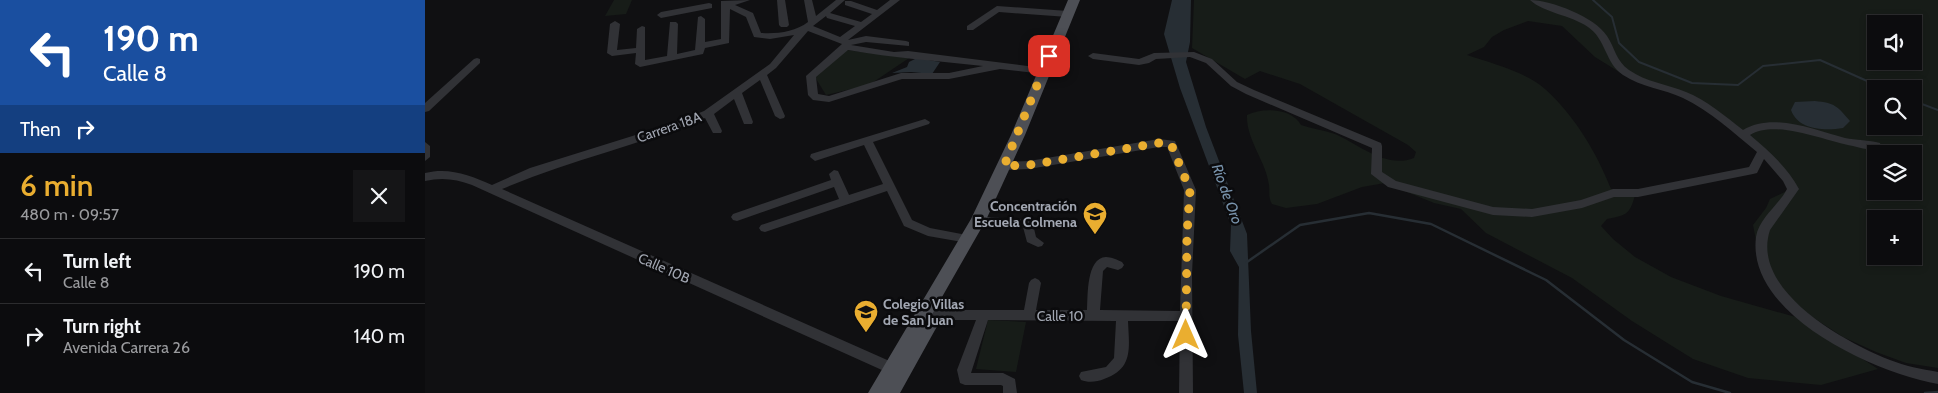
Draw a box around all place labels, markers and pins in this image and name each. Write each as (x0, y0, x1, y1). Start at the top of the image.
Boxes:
pin (1028, 35, 1070, 77)
place label: Concentración Escuela Colmena (974, 197, 1077, 231)
school or university icon: Concentración Escuela Colmena (1082, 201, 1108, 235)
place label: Colegio Villas de San Juan (883, 295, 964, 329)
school or university icon: Colegio Villas de San Juan (853, 299, 879, 333)

